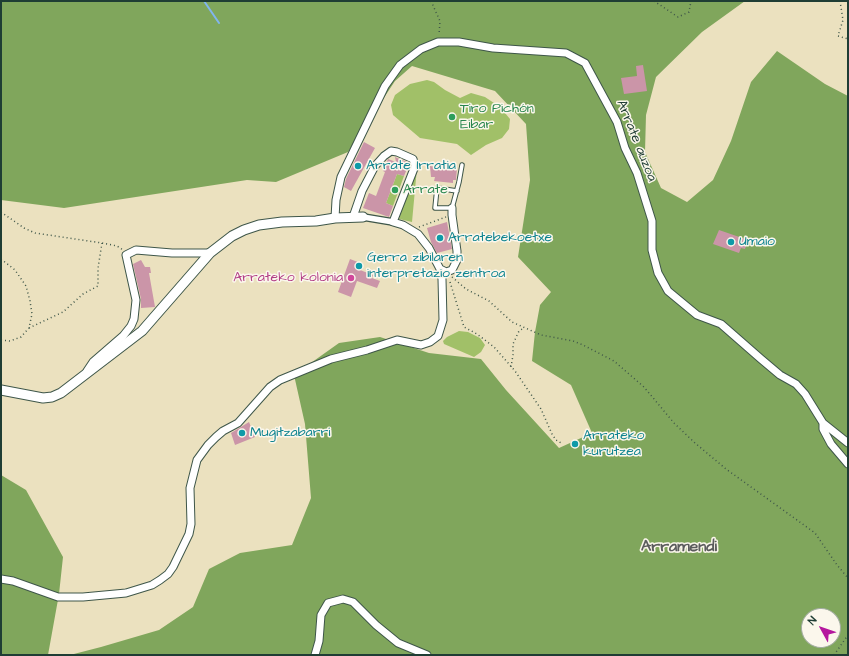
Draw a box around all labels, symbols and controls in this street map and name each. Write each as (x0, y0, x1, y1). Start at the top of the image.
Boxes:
street label: Arrate auzoa (612, 98, 660, 184)
place label: Tiro Pichón Eibar (460, 101, 534, 134)
marker: Tiro Pichón Eibar (447, 112, 457, 122)
place label: Arrate Irratia (366, 158, 456, 174)
marker: Arrate Irratia (353, 161, 363, 171)
place label: Arrate (403, 182, 448, 198)
marker: Arrate (390, 185, 400, 195)
place label: Arratebekoetxe (448, 230, 552, 246)
marker: Arratebekoetxe (435, 233, 445, 243)
place label: Umaio (739, 234, 775, 250)
marker: Umaio (726, 237, 736, 247)
place label: Gerra zibilaren interpretazio zentroa (367, 250, 505, 282)
marker: Gerra zibilaren interpretazio zentroa (354, 261, 364, 271)
place label: Arrateko kolonia (233, 270, 343, 286)
marker: Arrateko kolonia (346, 273, 356, 283)
place label: Mugitzabarri (250, 425, 330, 441)
marker: Mugitzabarri (237, 428, 247, 438)
place label: Arrateko kurutzea (583, 428, 644, 460)
marker: Arrateko kurutzea (570, 439, 580, 449)
district label: Arramendi (641, 538, 717, 558)
north arrow (801, 608, 841, 648)
text: N (804, 613, 820, 628)

